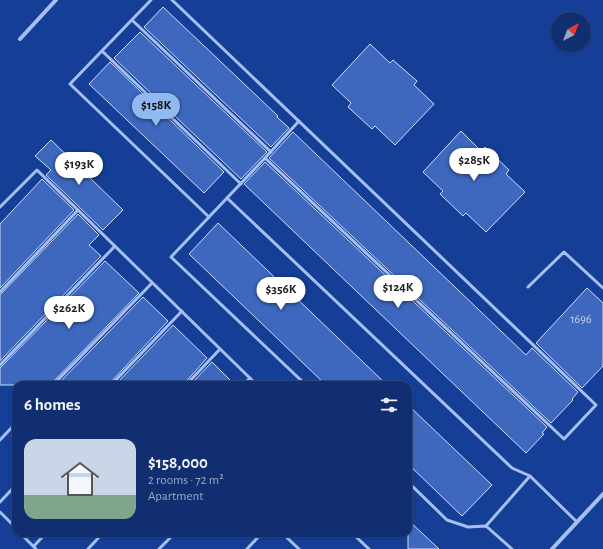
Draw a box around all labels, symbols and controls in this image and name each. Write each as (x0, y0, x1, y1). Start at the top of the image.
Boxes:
north arrow (551, 12, 591, 52)
map controls (551, 12, 591, 52)
pin: $158K (128, 93, 184, 127)
text: $158K (141, 99, 171, 112)
pin: $285K (446, 148, 502, 182)
pin: $193K (51, 152, 107, 186)
text: $285K (458, 154, 490, 167)
text: $193K (64, 158, 94, 171)
pin: $124K (370, 275, 426, 309)
pin: $356K (253, 277, 309, 311)
text: $124K (383, 281, 413, 294)
text: $356K (266, 283, 296, 296)
pin: $262K (41, 296, 97, 330)
text: $262K (53, 302, 85, 315)
house number: 1696 (570, 313, 592, 325)
icon: filters (378, 394, 400, 416)
text: 6 homes (24, 396, 80, 413)
text: $158,000 (148, 454, 208, 471)
icon: home (56, 455, 104, 503)
text: 2 rooms · 72 m² (148, 474, 224, 487)
text: Apartment (148, 490, 203, 503)

